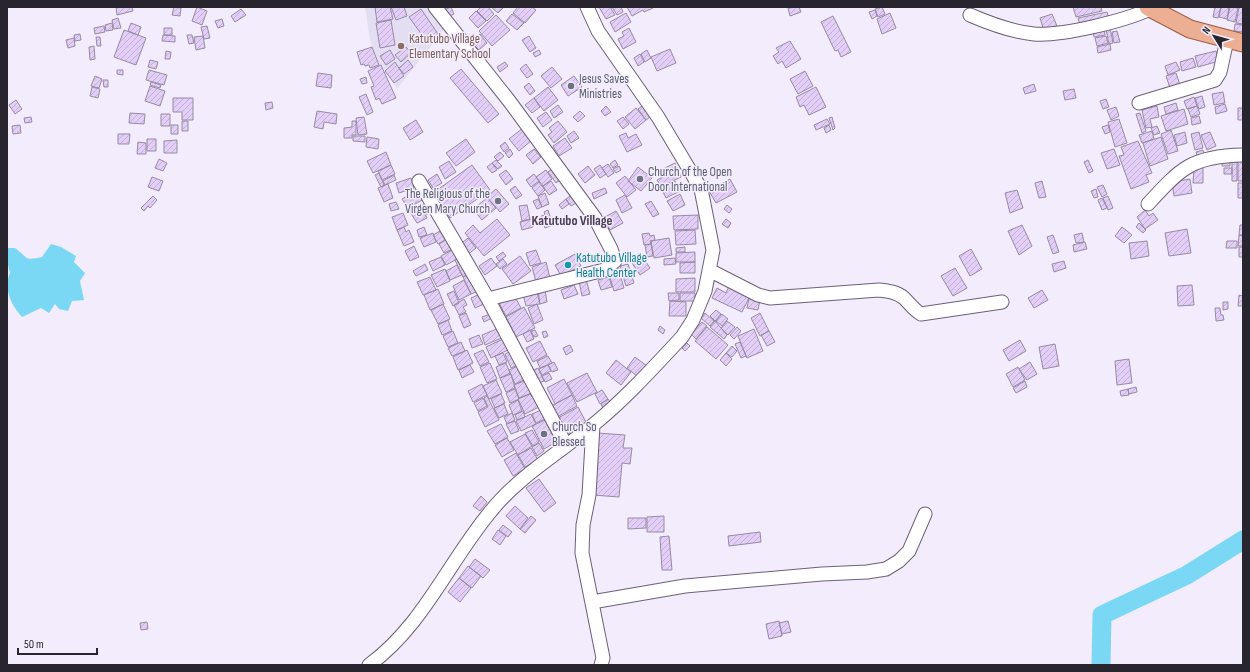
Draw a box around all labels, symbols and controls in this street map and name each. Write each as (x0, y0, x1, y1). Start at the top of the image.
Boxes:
north arrow (1194, 16, 1234, 56)
text: N (1199, 24, 1213, 37)
place label: Katutubo Village Elementary School (409, 31, 491, 62)
marker: Katutubo Village Elementary School (396, 41, 406, 51)
place label: Jesus Saves Ministries (578, 71, 629, 102)
marker: Jesus Saves Ministries (566, 81, 576, 91)
place label: Church of the Open Door International (648, 164, 732, 195)
marker: Church of the Open Door International (635, 174, 645, 184)
place label: The Religious of the Virgen Mary Church (405, 186, 490, 217)
marker: The Religious of the Virgen Mary Church (493, 196, 503, 206)
district label: Katutubo Village (531, 212, 613, 229)
place label: Katutubo Village Health Center (576, 250, 647, 281)
marker: Katutubo Village Health Center (563, 260, 573, 270)
place label: Church So Blessed (552, 419, 597, 450)
marker: Church So Blessed (539, 429, 549, 439)
scale bar (18, 630, 97, 656)
text: 50 m (24, 637, 44, 652)

